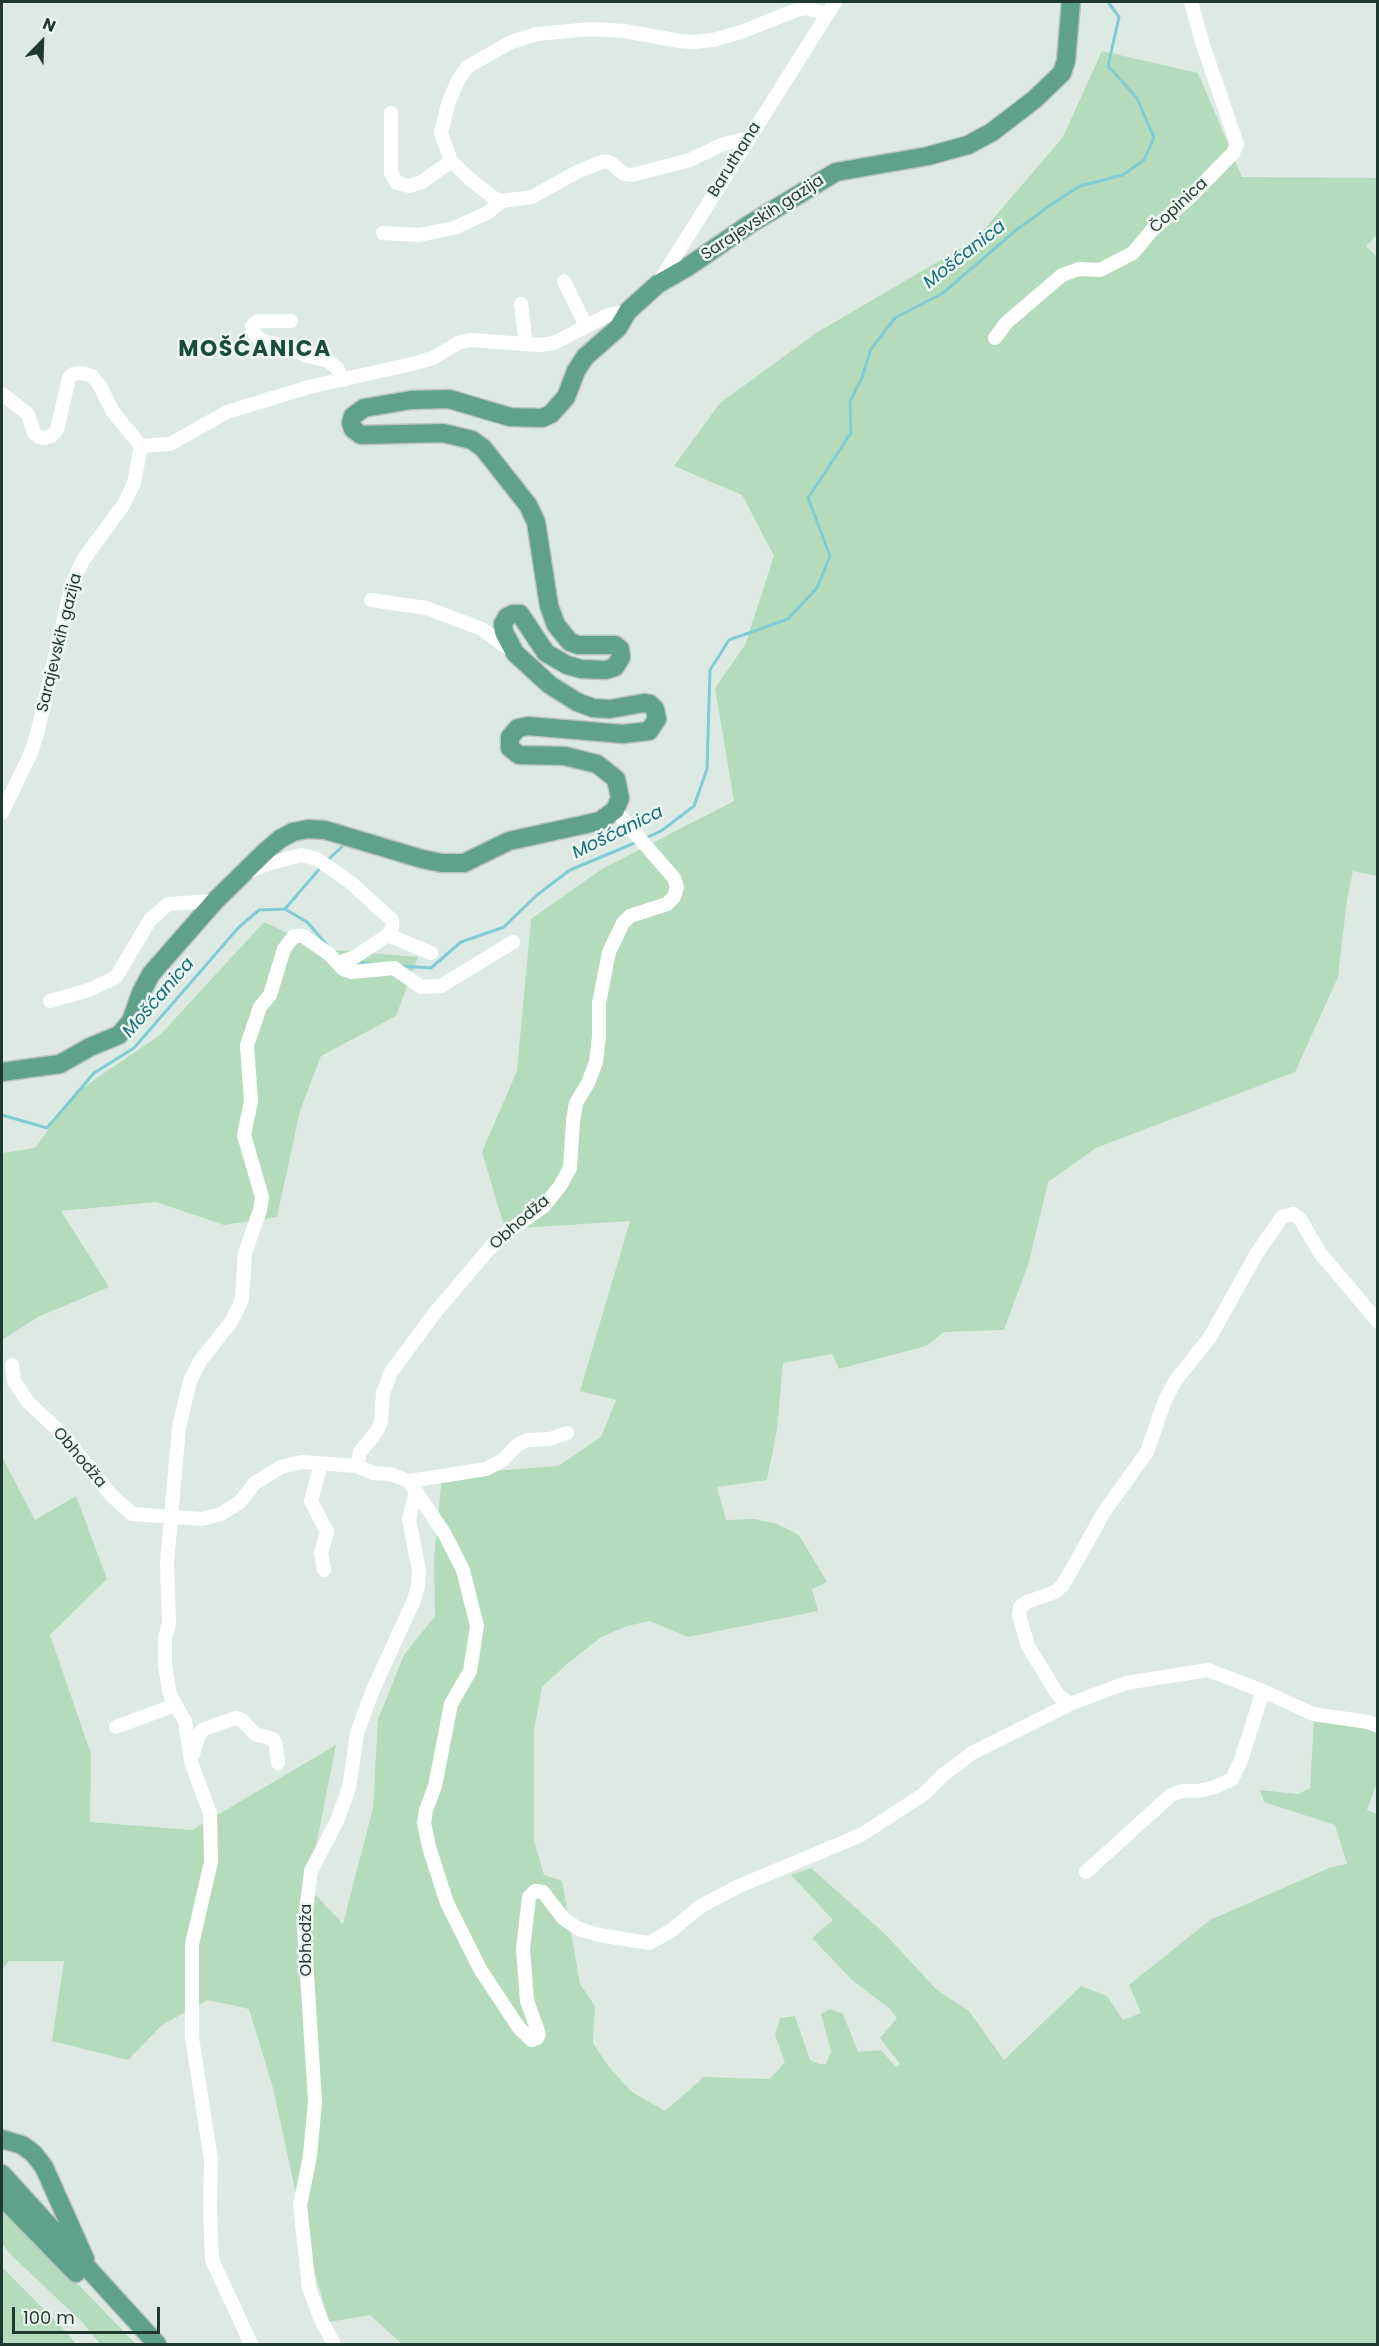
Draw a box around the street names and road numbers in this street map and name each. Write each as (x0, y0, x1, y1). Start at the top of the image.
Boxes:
street label: Baruthana (704, 119, 766, 201)
street label: Sarajevskih gazija (698, 171, 828, 265)
street label: Čopinica (1146, 174, 1212, 238)
street label: Sarajevskih gazija (33, 572, 87, 714)
street label: Obhodža (486, 1192, 554, 1254)
street label: Obhodža (48, 1424, 110, 1492)
street label: Obhodža (297, 1904, 317, 1976)

